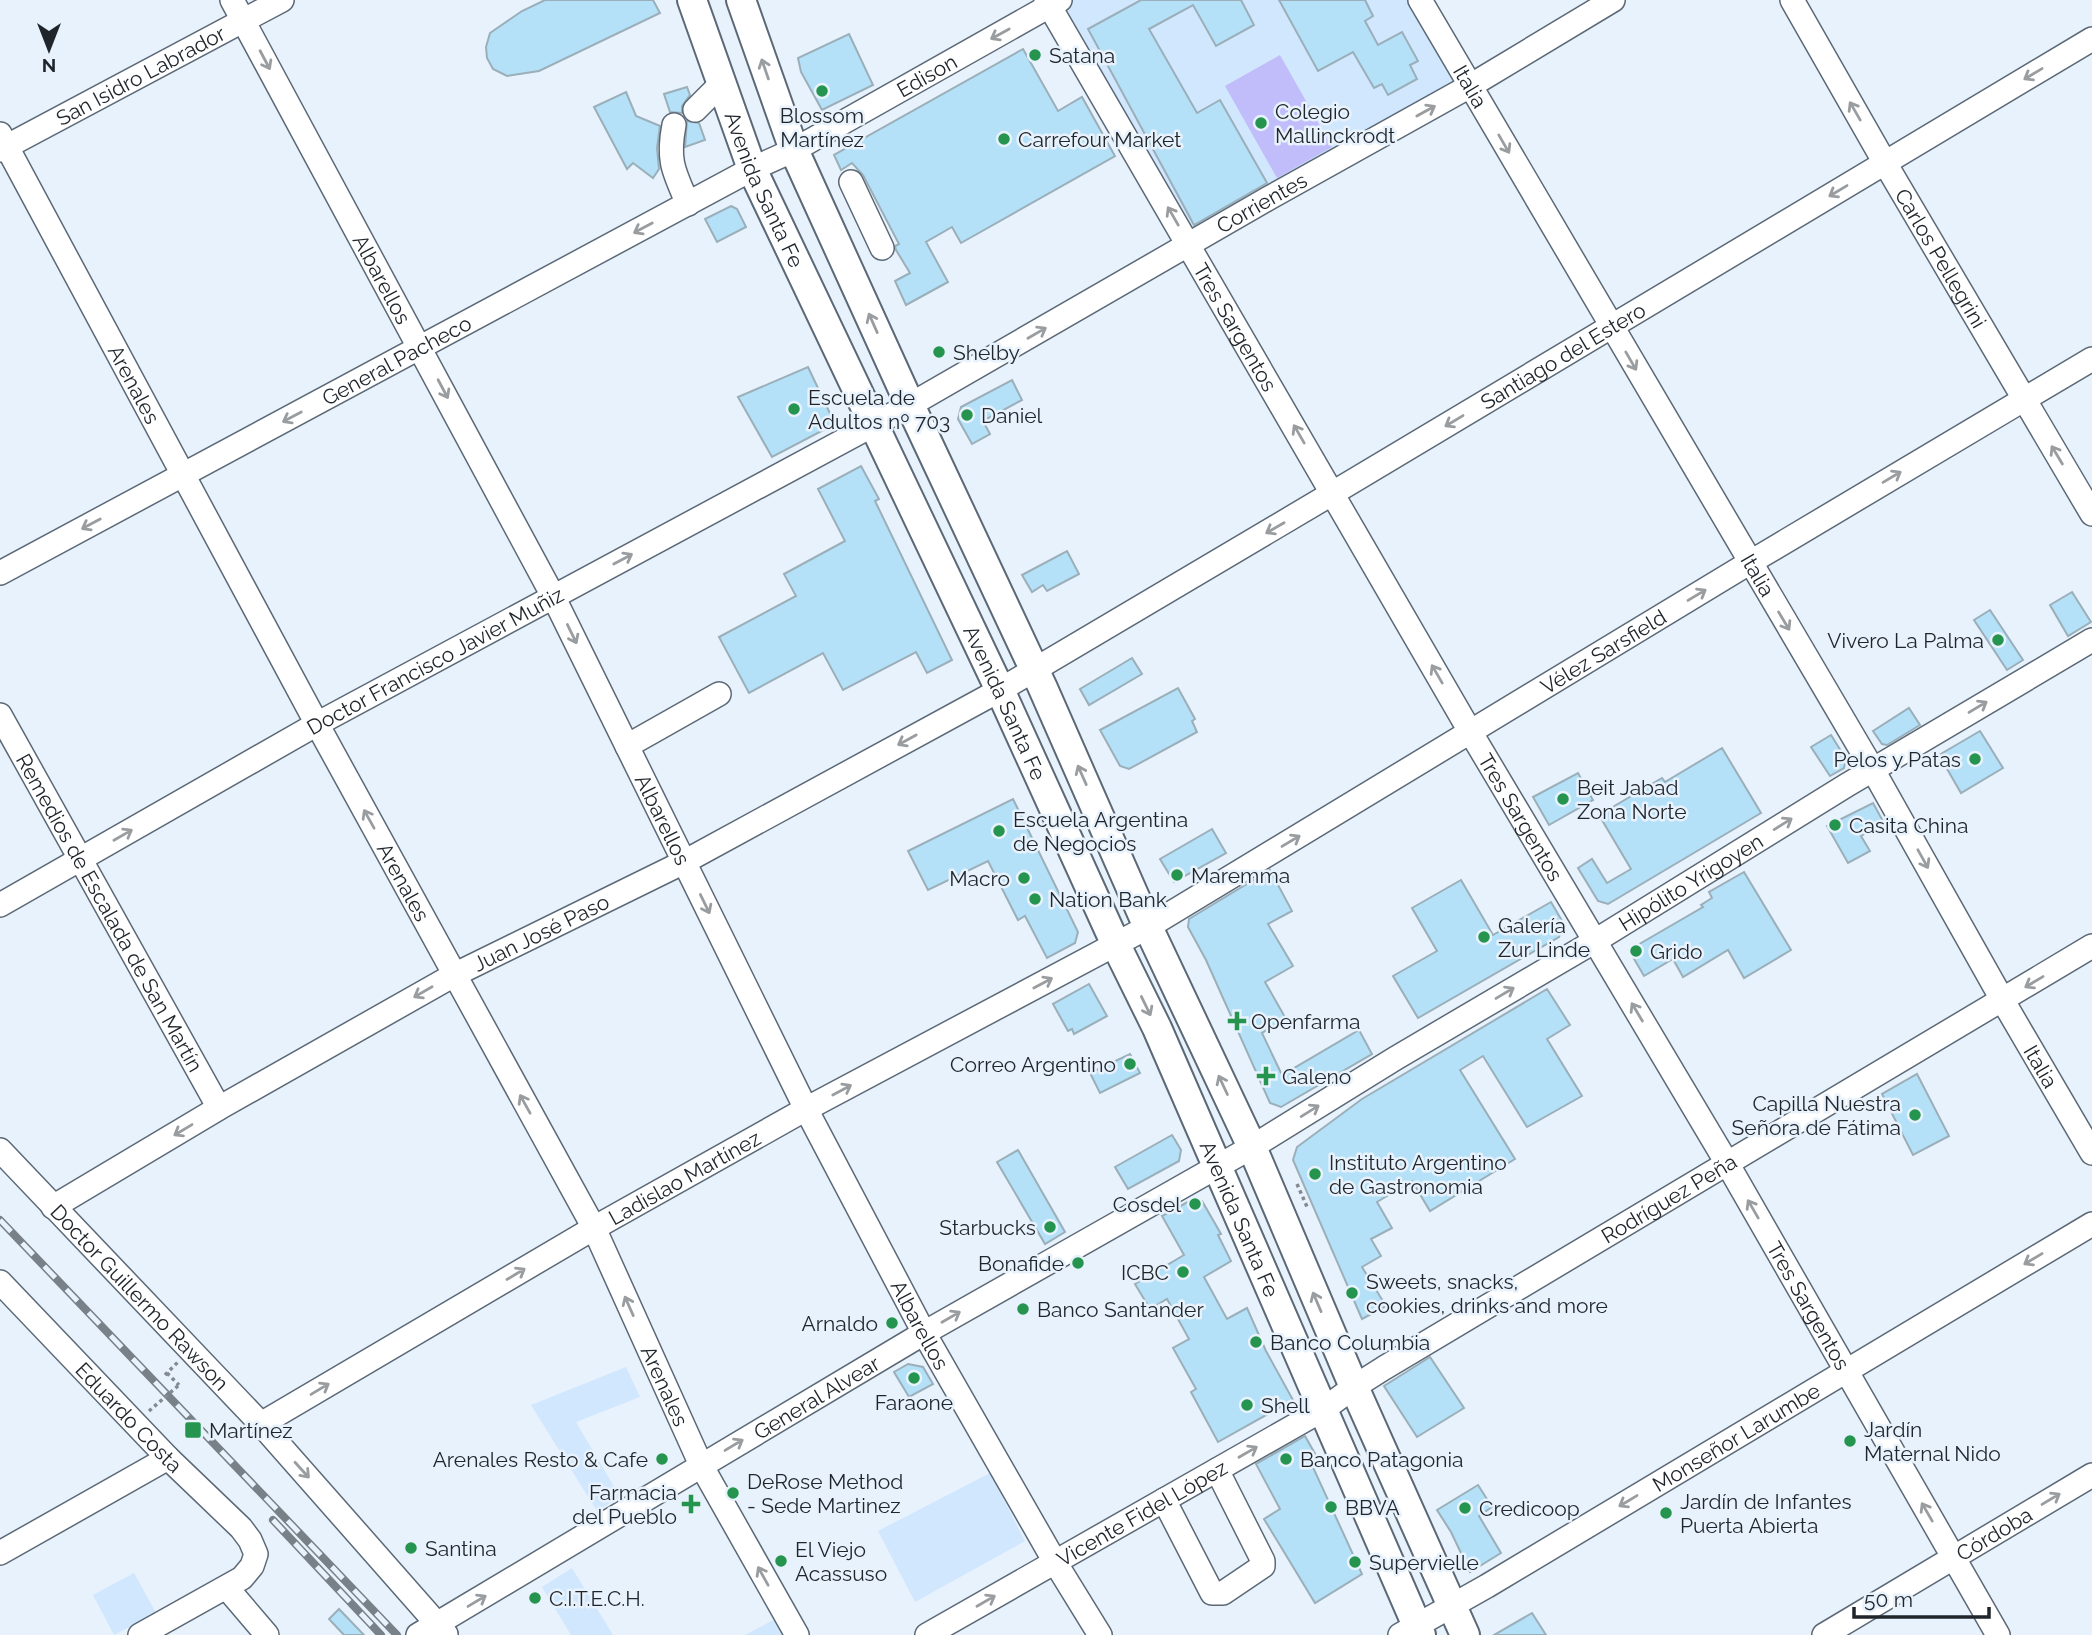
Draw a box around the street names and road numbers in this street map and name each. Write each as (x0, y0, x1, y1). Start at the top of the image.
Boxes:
street label: San Isidro Labrador (52, 20, 230, 131)
street label: Edison (892, 48, 961, 102)
street label: Italia (1448, 60, 1493, 112)
street label: Avenida Santa Fe (720, 108, 809, 271)
street label: Corrientes (1212, 167, 1311, 238)
street label: Carlos Pellegrini (1890, 184, 1992, 332)
street label: Albarellos (348, 230, 417, 328)
street label: Tres Sargentos (1189, 258, 1283, 396)
street label: Santiago del Estero (1476, 297, 1650, 414)
street label: General Pacheco (318, 310, 475, 410)
street label: Arenales (103, 341, 166, 428)
street label: Italia (1736, 549, 1780, 601)
street label: Doctor Francisco Javier Muñiz (302, 581, 568, 740)
street label: Vélez Sarsfield (1536, 604, 1670, 699)
street label: Avenida Santa Fe (959, 621, 1052, 784)
street label: Remedios de Escalada de San Martín (11, 749, 209, 1076)
street label: Tres Sargentos (1473, 749, 1569, 885)
street label: Albarellos (630, 770, 696, 869)
street label: Hipólito Yrigoyen (1614, 828, 1767, 936)
street label: Arenales (372, 838, 435, 925)
street label: Juan José Paso (469, 888, 613, 976)
street label: Italia (2019, 1040, 2063, 1092)
street label: Ladislao Martínez (604, 1125, 765, 1230)
street label: Avenida Santa Fe (1195, 1137, 1285, 1301)
street label: Rodríguez Peña (1597, 1148, 1741, 1248)
street label: Doctor Guillermo Rawson (46, 1199, 234, 1395)
street label: Tres Sargentos (1762, 1237, 1856, 1374)
street label: Albarellos (886, 1276, 955, 1374)
street label: Arenales (636, 1342, 694, 1430)
street label: General Alvear (749, 1350, 884, 1444)
street label: Eduardo Costa (71, 1357, 188, 1478)
street label: Monseñor Larumbe (1648, 1377, 1824, 1497)
street label: Vicente Fidel López (1052, 1454, 1231, 1571)
street label: Córdoba (1952, 1501, 2036, 1566)

